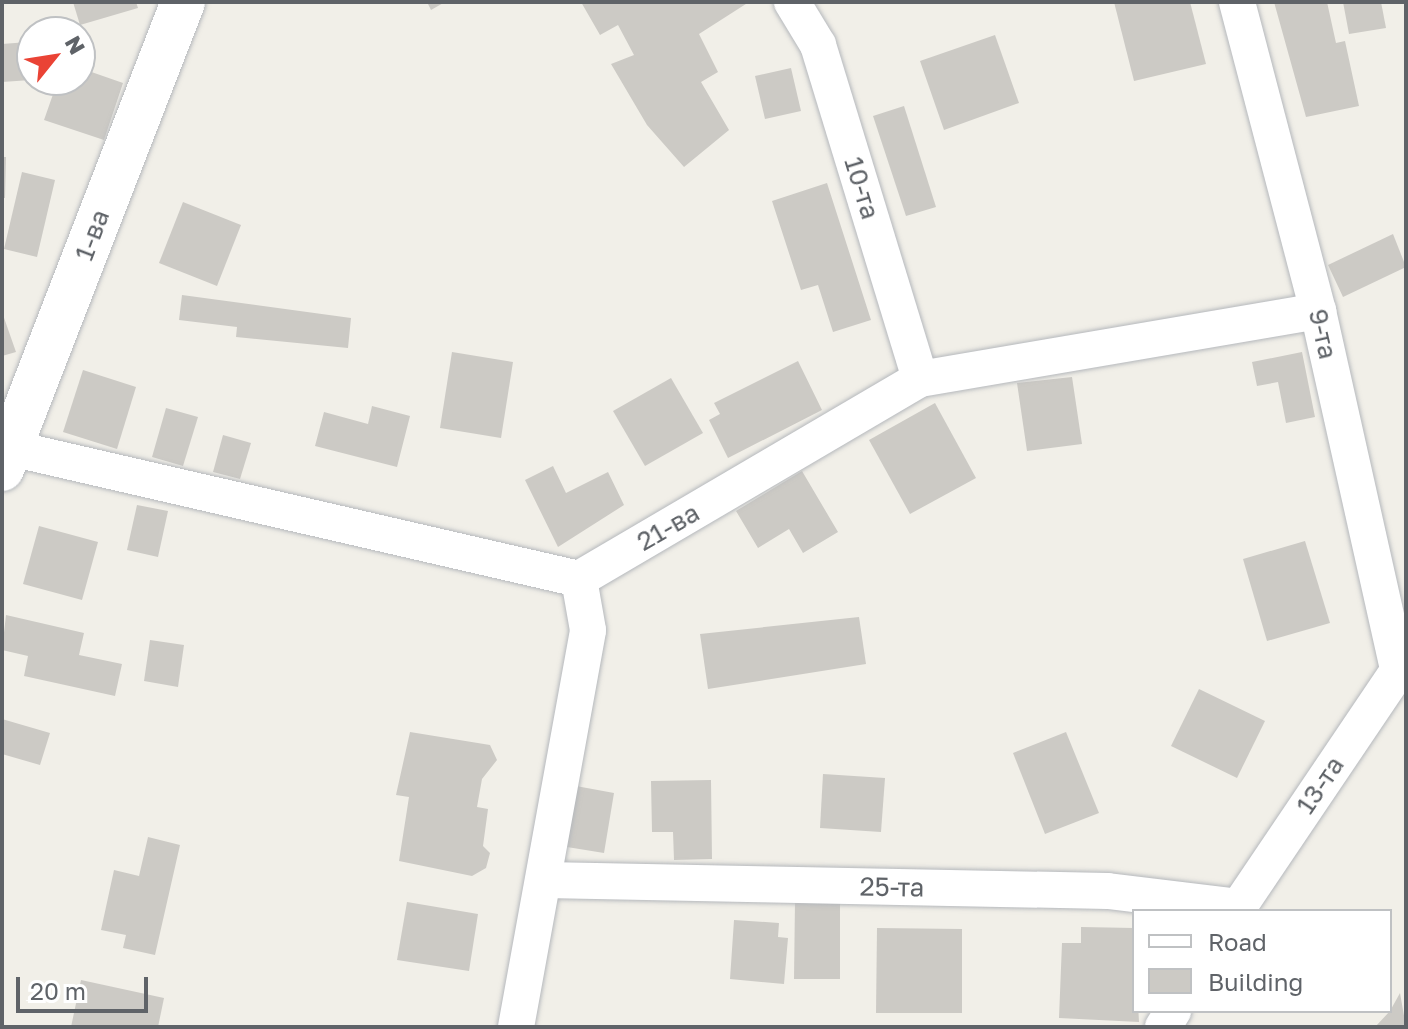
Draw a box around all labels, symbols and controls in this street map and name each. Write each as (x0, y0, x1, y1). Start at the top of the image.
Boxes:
north arrow (16, 16, 96, 96)
text: N (60, 31, 91, 59)
street label: 10-та (838, 153, 886, 223)
street label: 1-ва (68, 205, 116, 265)
street label: 9-та (1302, 306, 1344, 362)
street label: 21-ва (631, 497, 705, 557)
street label: 13-та (1290, 750, 1350, 820)
street label: 25-та (859, 871, 925, 903)
legend (1132, 909, 1392, 1013)
text: Road (1208, 927, 1267, 956)
scale bar (20, 961, 152, 1011)
text: Building (1208, 967, 1303, 996)
text: 20 m (30, 976, 86, 1005)

